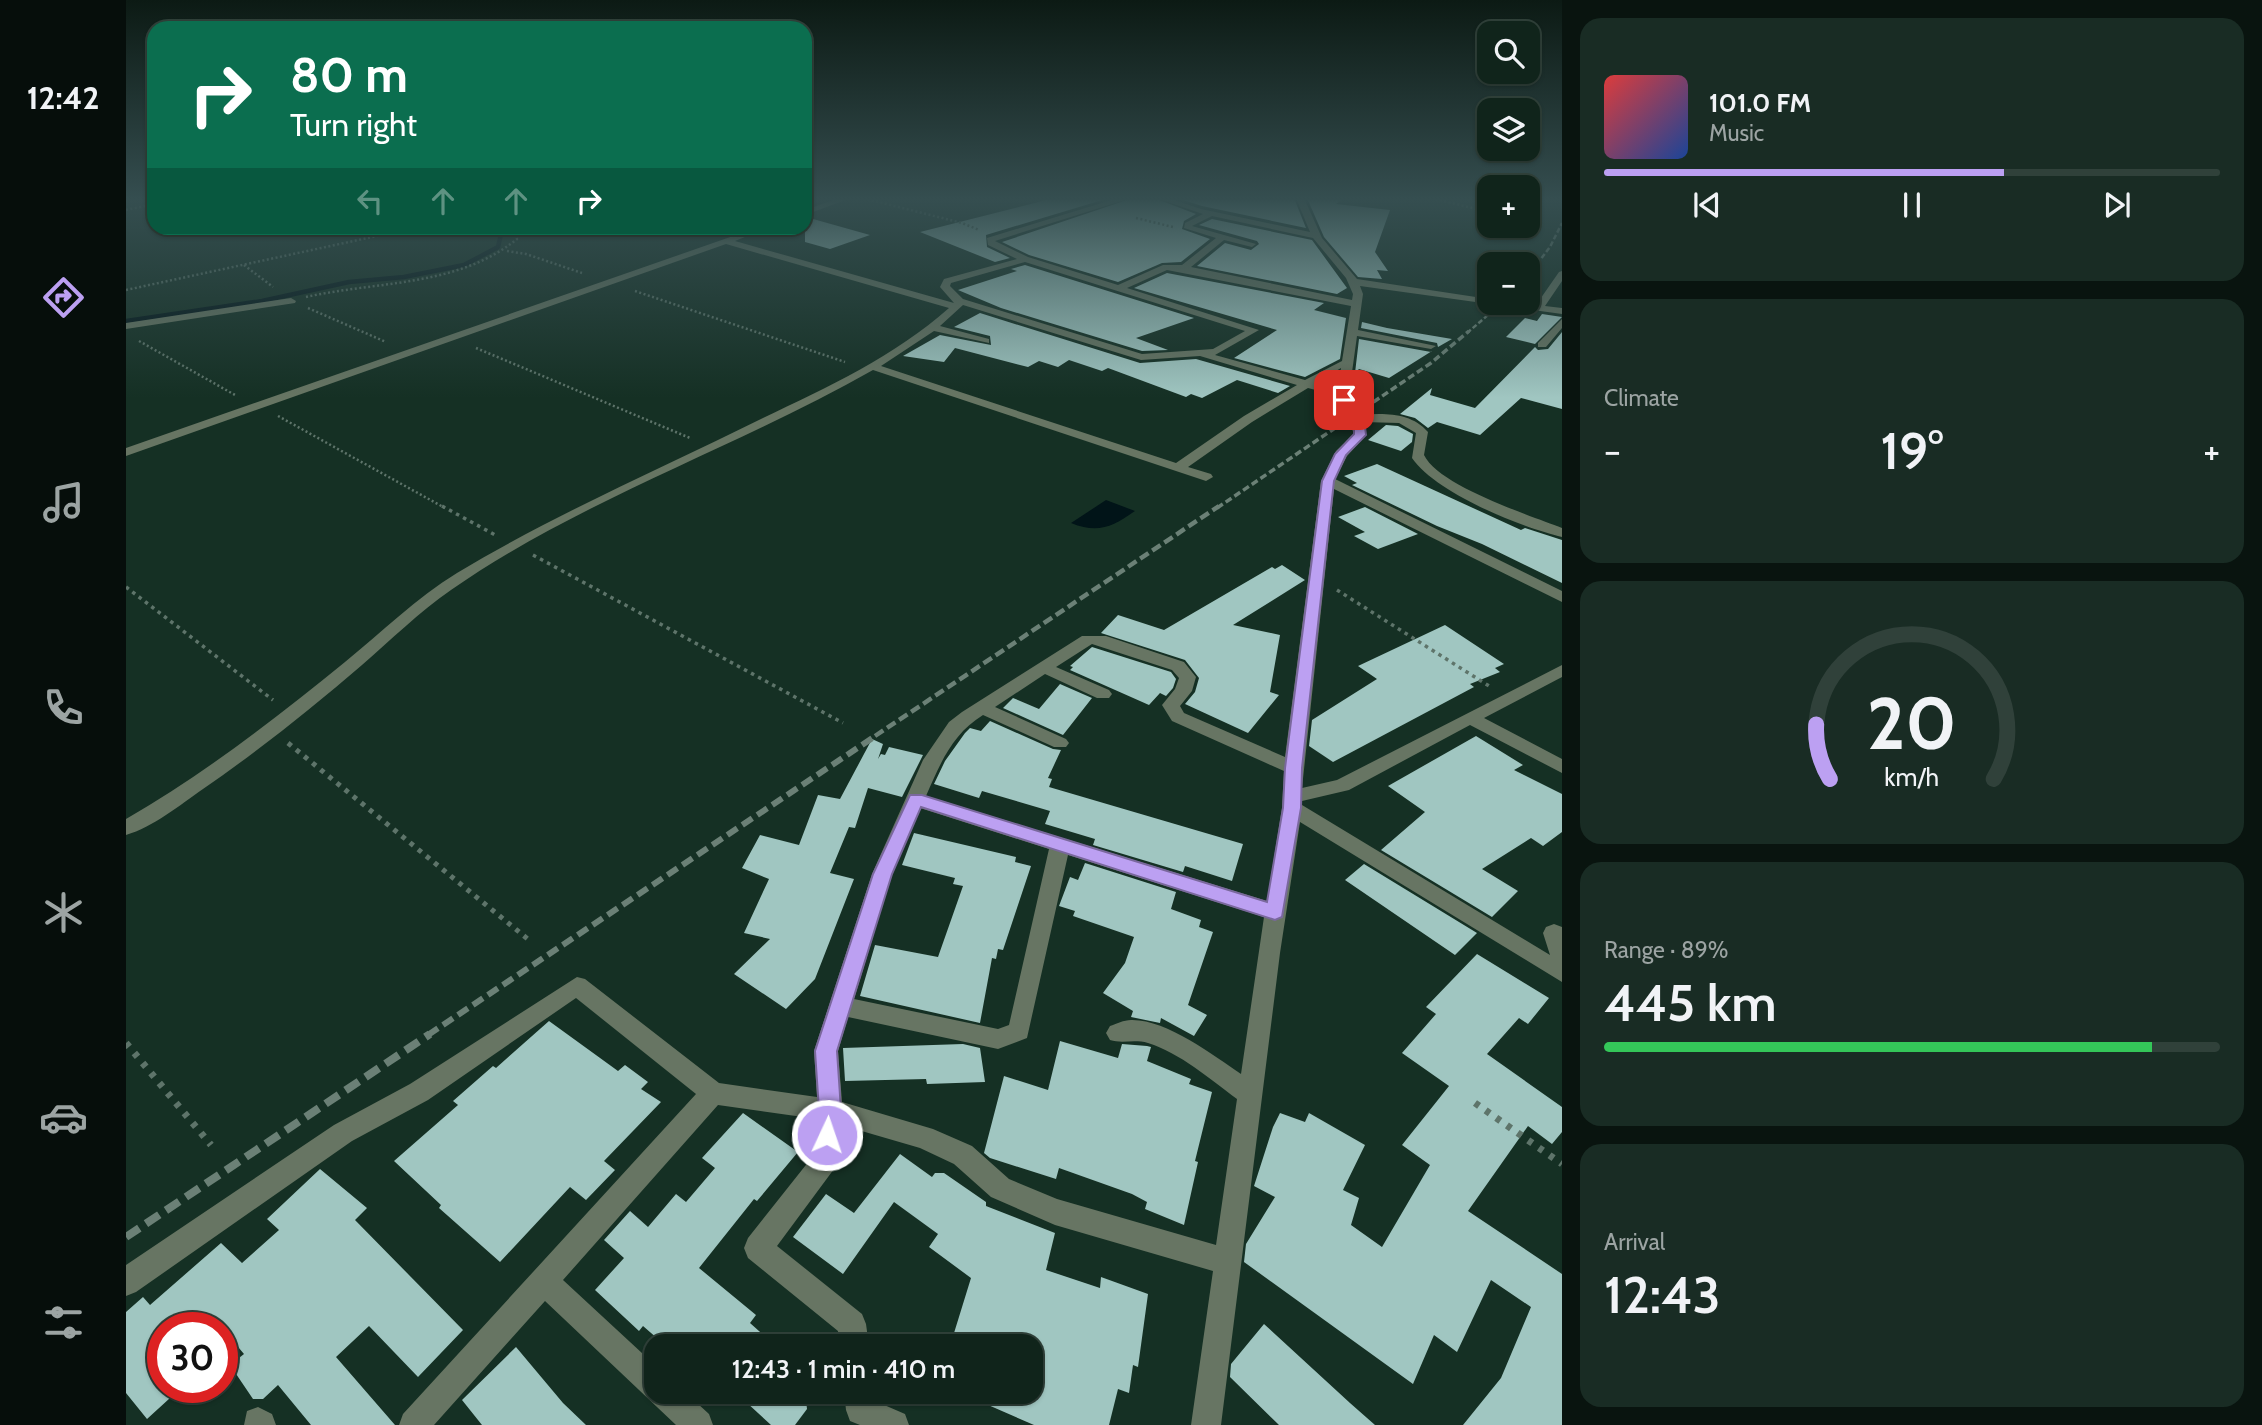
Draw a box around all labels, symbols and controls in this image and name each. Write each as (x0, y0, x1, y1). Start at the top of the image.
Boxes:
map controls (1477, 21, 1540, 315)
button: search (1477, 21, 1540, 84)
text: 80 m (290, 45, 408, 104)
icon: right (175, 49, 266, 140)
text: 12:42 (27, 78, 99, 117)
text: 101.0 FM (1709, 87, 1811, 119)
button: layers (1477, 98, 1540, 161)
text: Turn right (290, 105, 417, 144)
text: Music (1709, 119, 1764, 147)
button: + (1477, 175, 1540, 238)
icon: left (351, 182, 389, 220)
icon: ahead (424, 182, 462, 220)
icon: ahead (497, 182, 535, 220)
icon: right (570, 182, 608, 220)
icon: previous (1688, 186, 1726, 224)
icon: pause (1893, 186, 1931, 224)
icon: next (2098, 186, 2136, 224)
button: − (1477, 252, 1540, 315)
icon: directions (39, 273, 88, 322)
pin (1314, 370, 1374, 430)
icon: arrive (1325, 381, 1363, 419)
text: Climate (1604, 384, 1679, 412)
text: 19° (1881, 419, 1943, 482)
text: − (1604, 427, 1621, 474)
text: + (2203, 427, 2220, 474)
icon: music (39, 478, 88, 527)
text: 20 (1867, 679, 1957, 767)
icon: phone (39, 683, 88, 732)
text: km/h (1885, 761, 1939, 791)
icon: climate (39, 888, 88, 937)
text: Range · 89% (1604, 936, 1728, 964)
text: 445 km (1604, 971, 1777, 1034)
icon: car (39, 1093, 88, 1142)
position arrow (790, 1098, 864, 1172)
text: Arrival (1604, 1228, 1665, 1256)
text: 12:43 (1604, 1263, 1721, 1326)
icon: filters (39, 1298, 88, 1347)
speed limit sign: 30 (147, 1312, 238, 1403)
text: 12:43 · 1 min · 410 m (732, 1353, 955, 1385)

